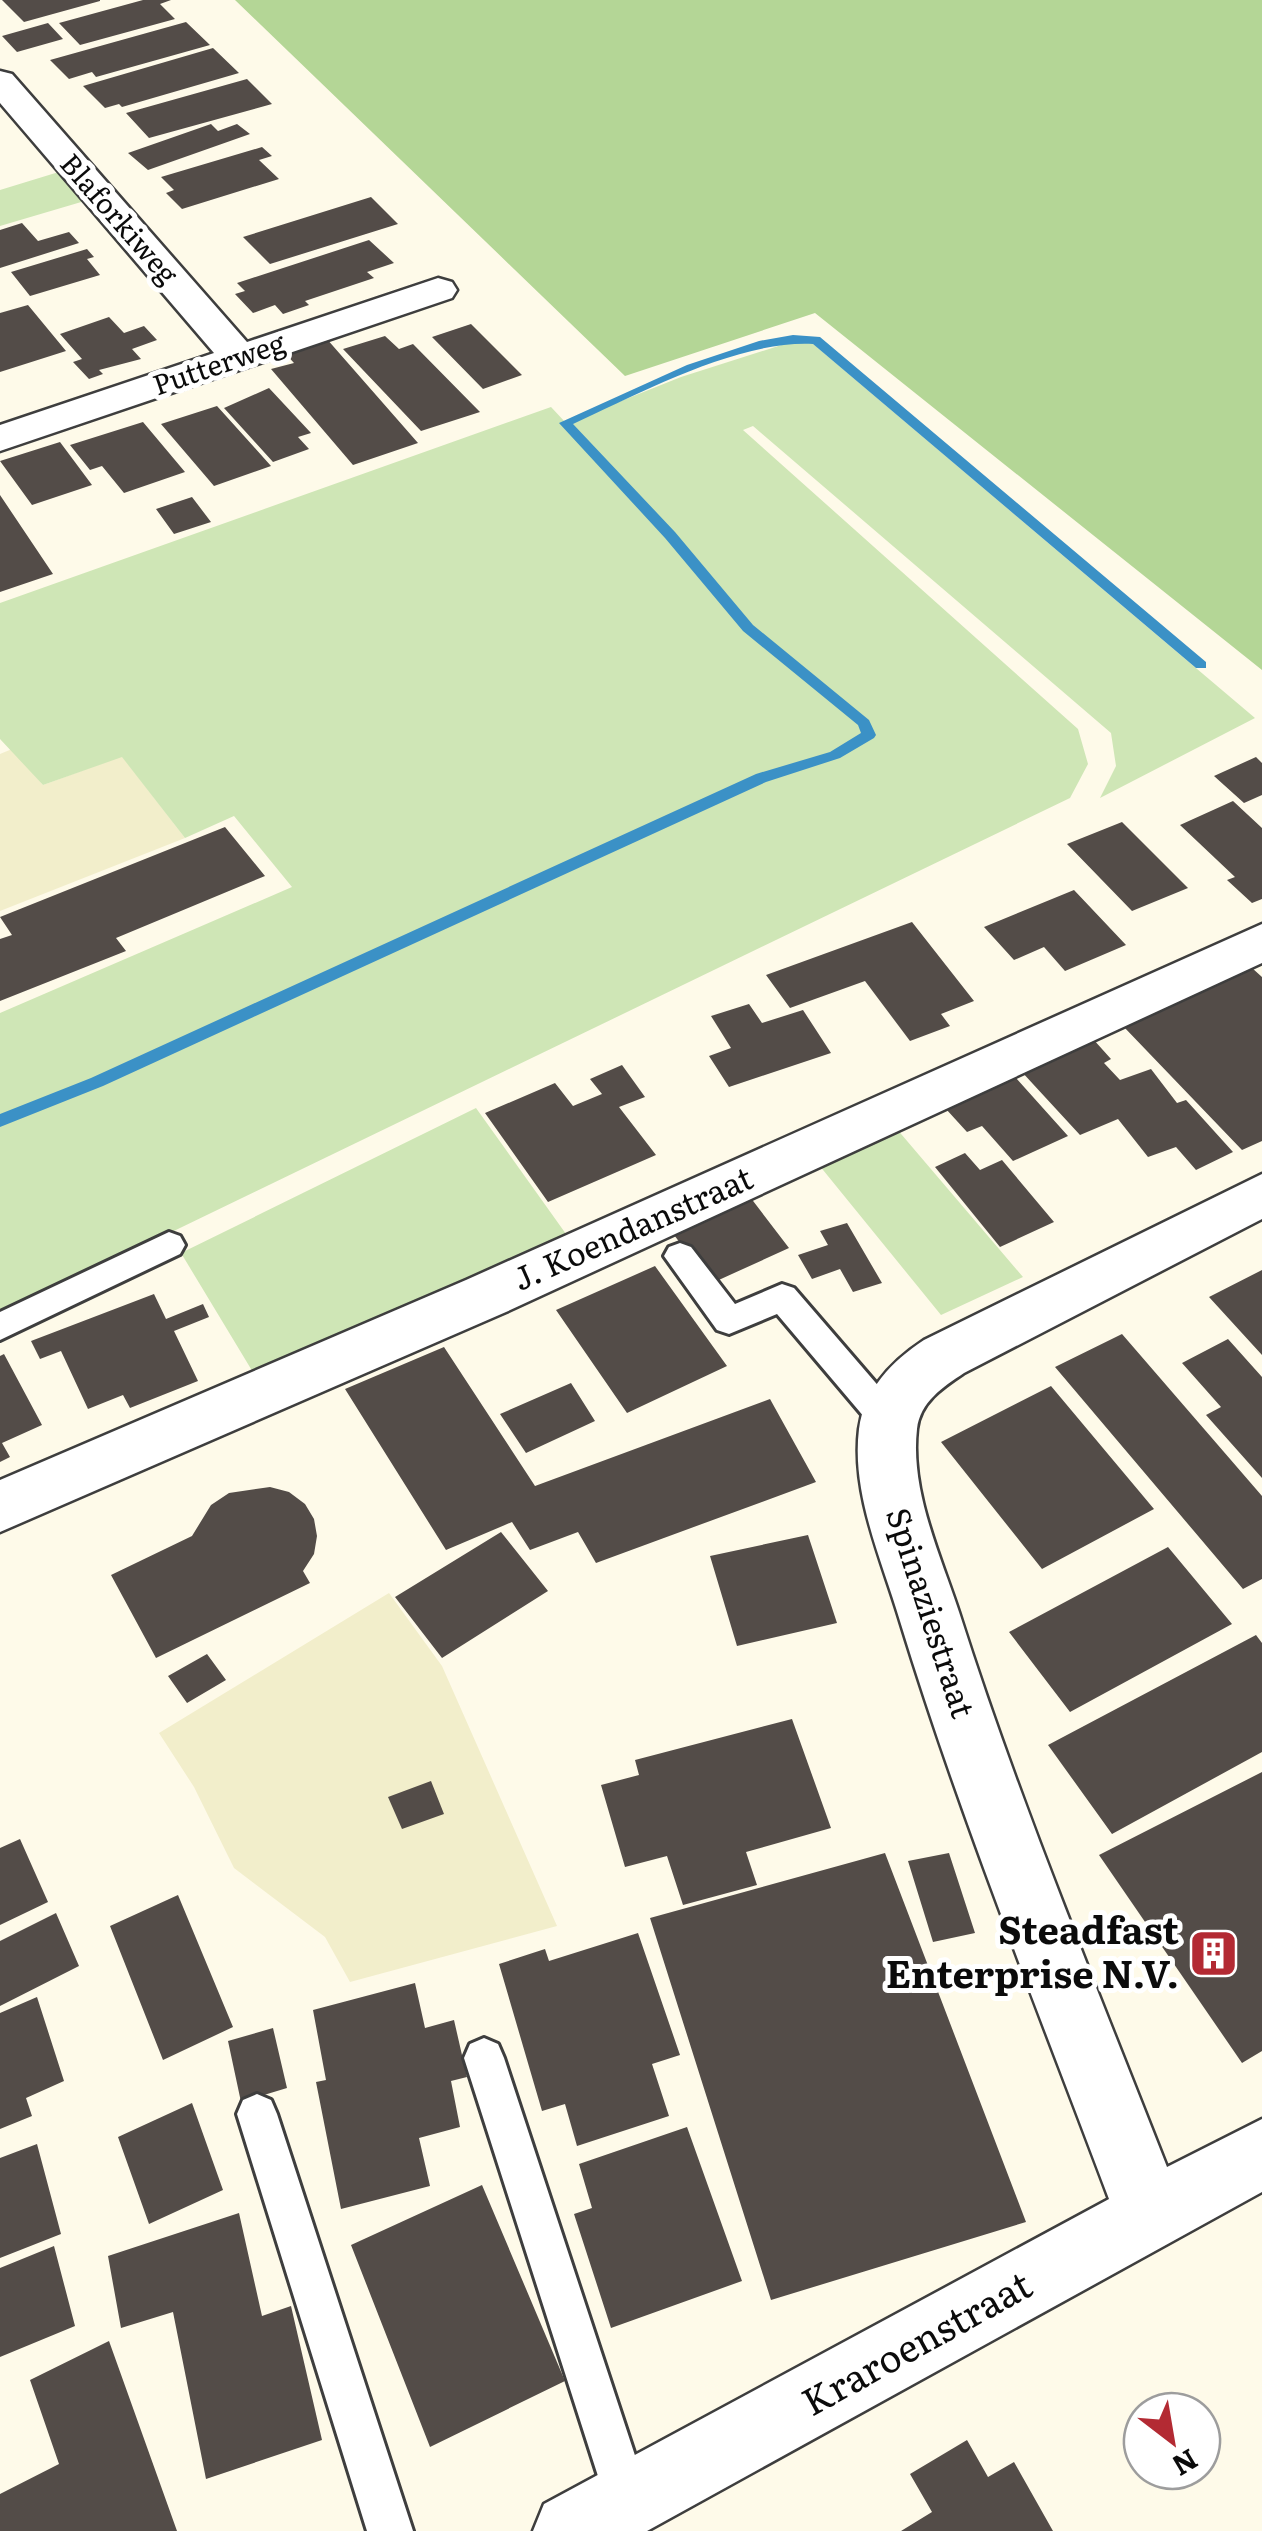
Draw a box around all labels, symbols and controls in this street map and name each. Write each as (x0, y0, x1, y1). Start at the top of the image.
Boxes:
street label: Blaforkiweg (52, 143, 190, 293)
street label: Putterweg (146, 320, 291, 404)
street label: J. Koendanstraat (504, 1152, 759, 1301)
street label: Spinaziestraat (876, 1501, 989, 1723)
place label: Steadfast Enterprise N.V. (886, 1899, 1179, 2000)
building icon: Steadfast Enterprise N.V. (1188, 1927, 1240, 1979)
street label: Kraroenstraat (790, 2254, 1041, 2428)
north arrow (1122, 2391, 1222, 2491)
text: N (1165, 2440, 1207, 2488)

